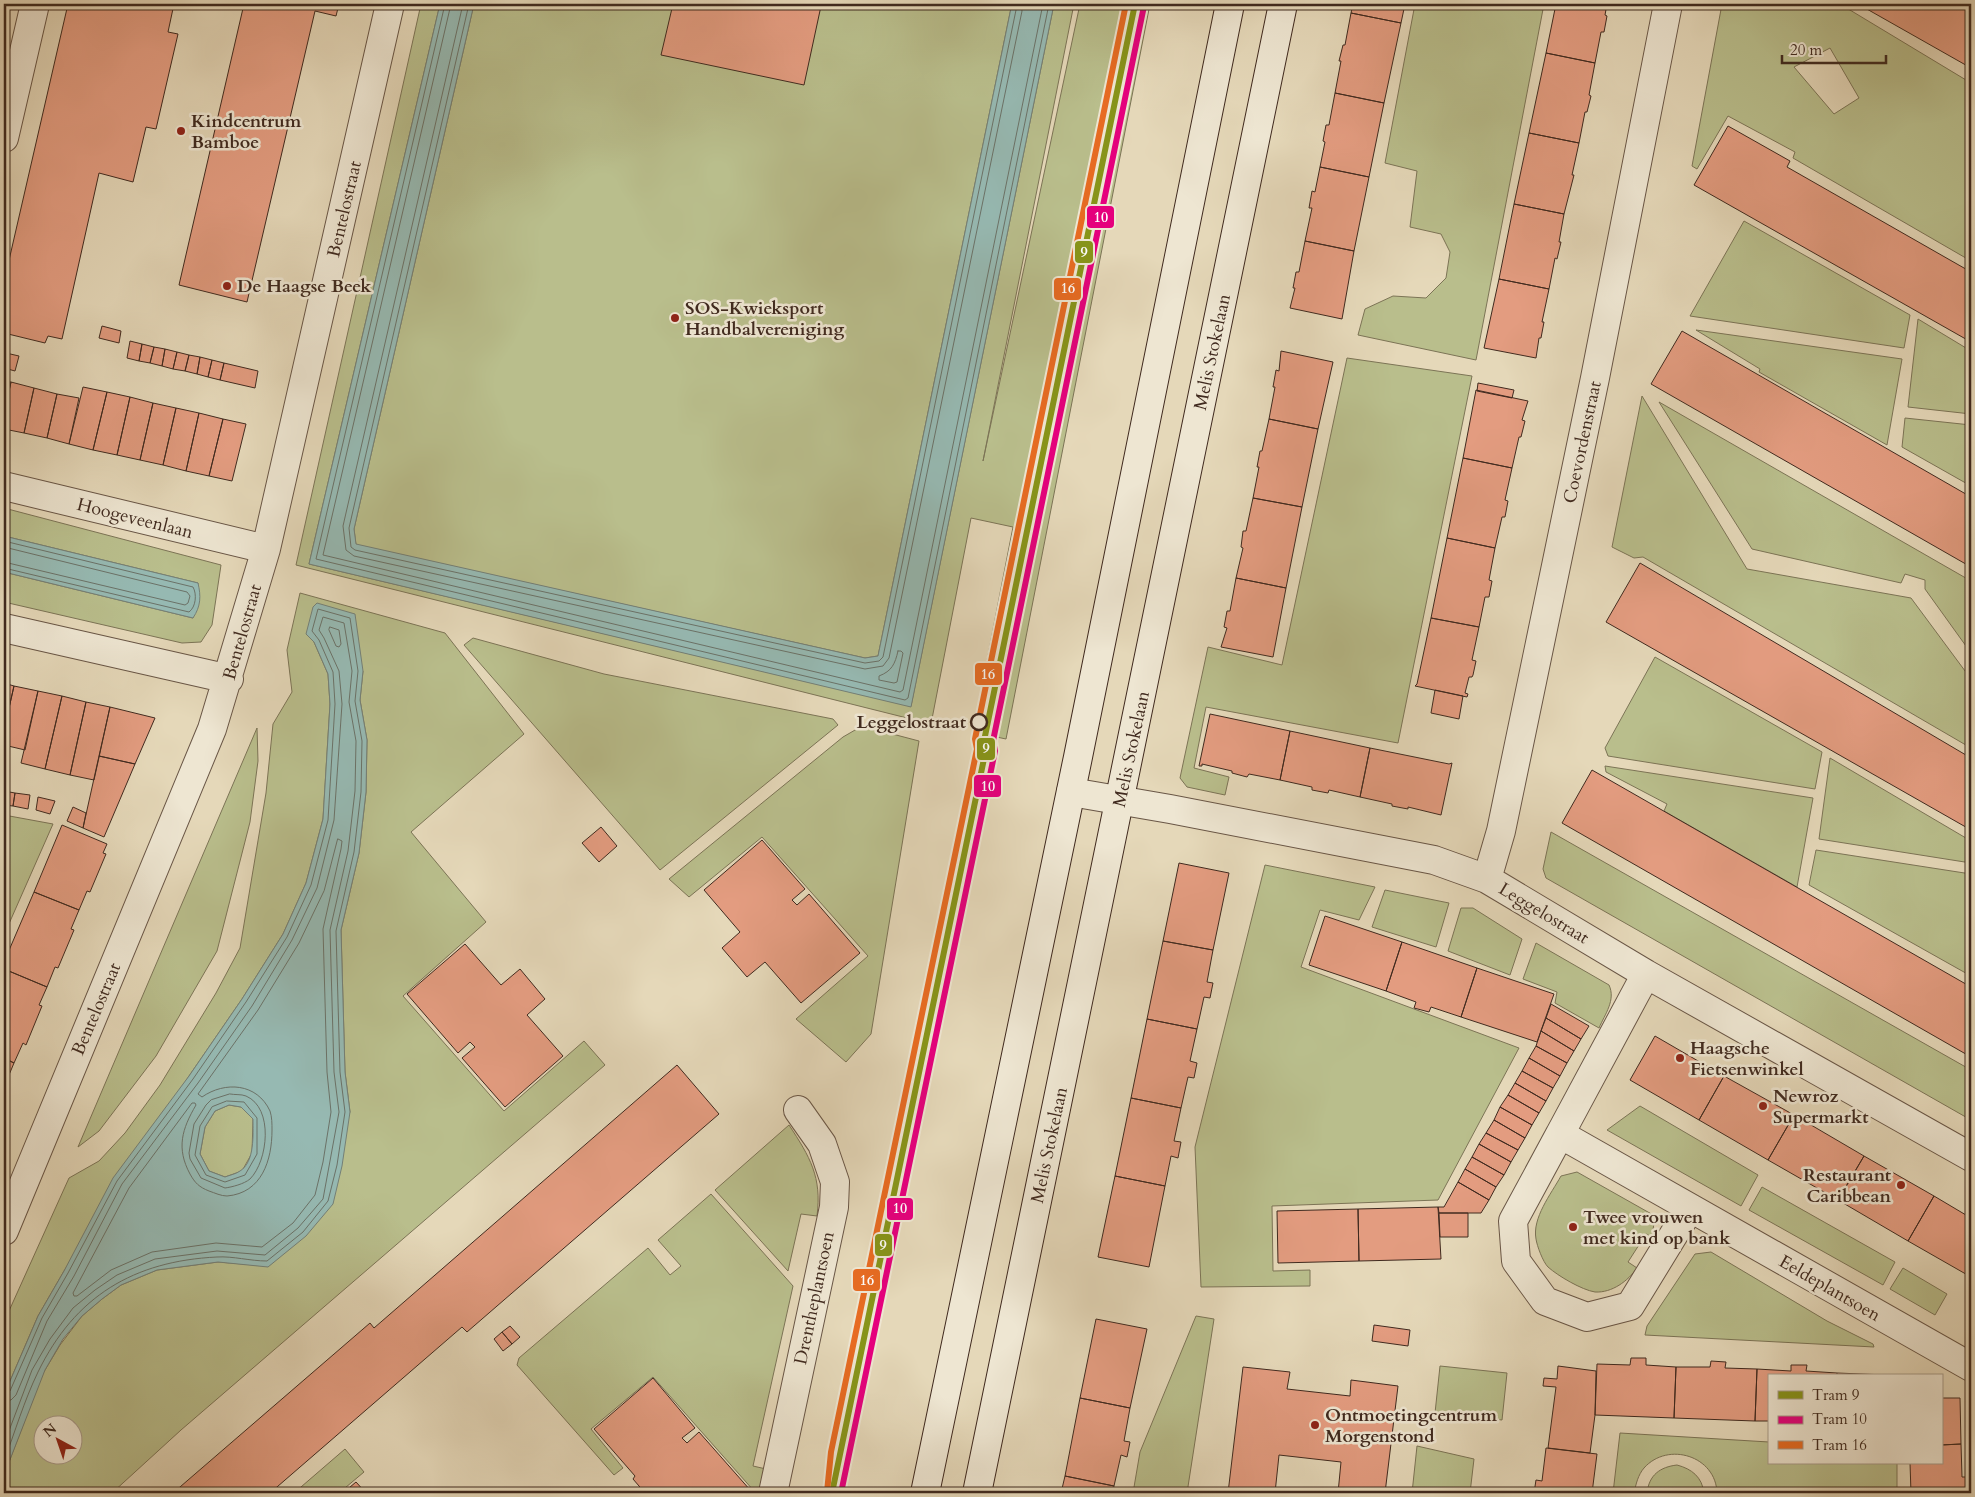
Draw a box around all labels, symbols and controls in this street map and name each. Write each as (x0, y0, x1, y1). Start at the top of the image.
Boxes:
scale bar (1782, 32, 1886, 64)
text: 20 m (1790, 40, 1822, 60)
place label: Kindcentrum Bamboe (191, 109, 302, 155)
marker: Kindcentrum Bamboe (175, 125, 187, 137)
street label: Bentelostraat (321, 158, 368, 260)
line badge: 10 (1086, 205, 1115, 229)
text: 10 (1094, 208, 1108, 227)
line badge: 9 (1074, 240, 1094, 264)
text: 9 (1080, 243, 1088, 262)
place label: De Haagse Beek (237, 274, 372, 299)
line badge: 16 (1053, 277, 1082, 301)
text: 16 (1061, 279, 1075, 298)
marker: De Haagse Beek (221, 280, 233, 292)
street label: Melis Stokelaan (1188, 291, 1237, 413)
place label: SOS-Kwieksport Handbalvereniging (685, 296, 844, 342)
marker: SOS-Kwieksport Handbalvereniging (669, 312, 681, 324)
street label: Coevordenstraat (1557, 378, 1608, 506)
street label: Hoogeveenlaan (74, 492, 196, 545)
street label: Bentelostraat (217, 581, 268, 683)
line badge: 16 (974, 662, 1003, 686)
text: 16 (981, 665, 995, 684)
street label: Melis Stokelaan (1107, 688, 1156, 810)
place label: Leggelostraat (856, 710, 967, 735)
marker: Leggelostraat (970, 713, 988, 731)
line badge: 9 (976, 737, 996, 761)
text: 9 (982, 739, 990, 758)
line badge: 10 (973, 774, 1002, 798)
text: 10 (981, 777, 995, 796)
street label: Leggelostraat (1494, 877, 1594, 950)
street label: Bentelostraat (66, 959, 127, 1059)
place label: Haagsche Fietsenwinkel (1690, 1036, 1804, 1082)
marker: Haagsche Fietsenwinkel (1674, 1052, 1686, 1064)
street label: Melis Stokelaan (1025, 1084, 1074, 1206)
place label: Newroz Supermarkt (1773, 1084, 1869, 1130)
marker: Newroz Supermarkt (1757, 1100, 1769, 1112)
place label: Restaurant Caribbean (1803, 1163, 1892, 1209)
marker: Restaurant Caribbean (1895, 1179, 1907, 1191)
line badge: 10 (886, 1197, 914, 1221)
text: 10 (893, 1199, 907, 1218)
place label: Twee vrouwen met kind op bank (1583, 1205, 1731, 1251)
marker: Twee vrouwen met kind op bank (1567, 1221, 1579, 1233)
street label: Drentheplantsoen (788, 1229, 841, 1367)
line badge: 9 (874, 1233, 893, 1257)
text: 9 (879, 1236, 887, 1255)
street label: Eeldeplantsoen (1774, 1249, 1886, 1328)
line badge: 16 (852, 1268, 881, 1292)
text: 16 (860, 1271, 874, 1290)
legend (1768, 1374, 1942, 1464)
text: Tram 9 (1812, 1385, 1860, 1405)
place label: Ontmoetingcentrum Morgenstond (1325, 1403, 1497, 1449)
text: Tram 10 (1812, 1409, 1867, 1429)
north arrow (32, 1414, 82, 1464)
text: N (39, 1419, 61, 1442)
marker: Ontmoetingcentrum Morgenstond (1309, 1419, 1321, 1431)
text: Tram 16 (1812, 1435, 1867, 1455)

